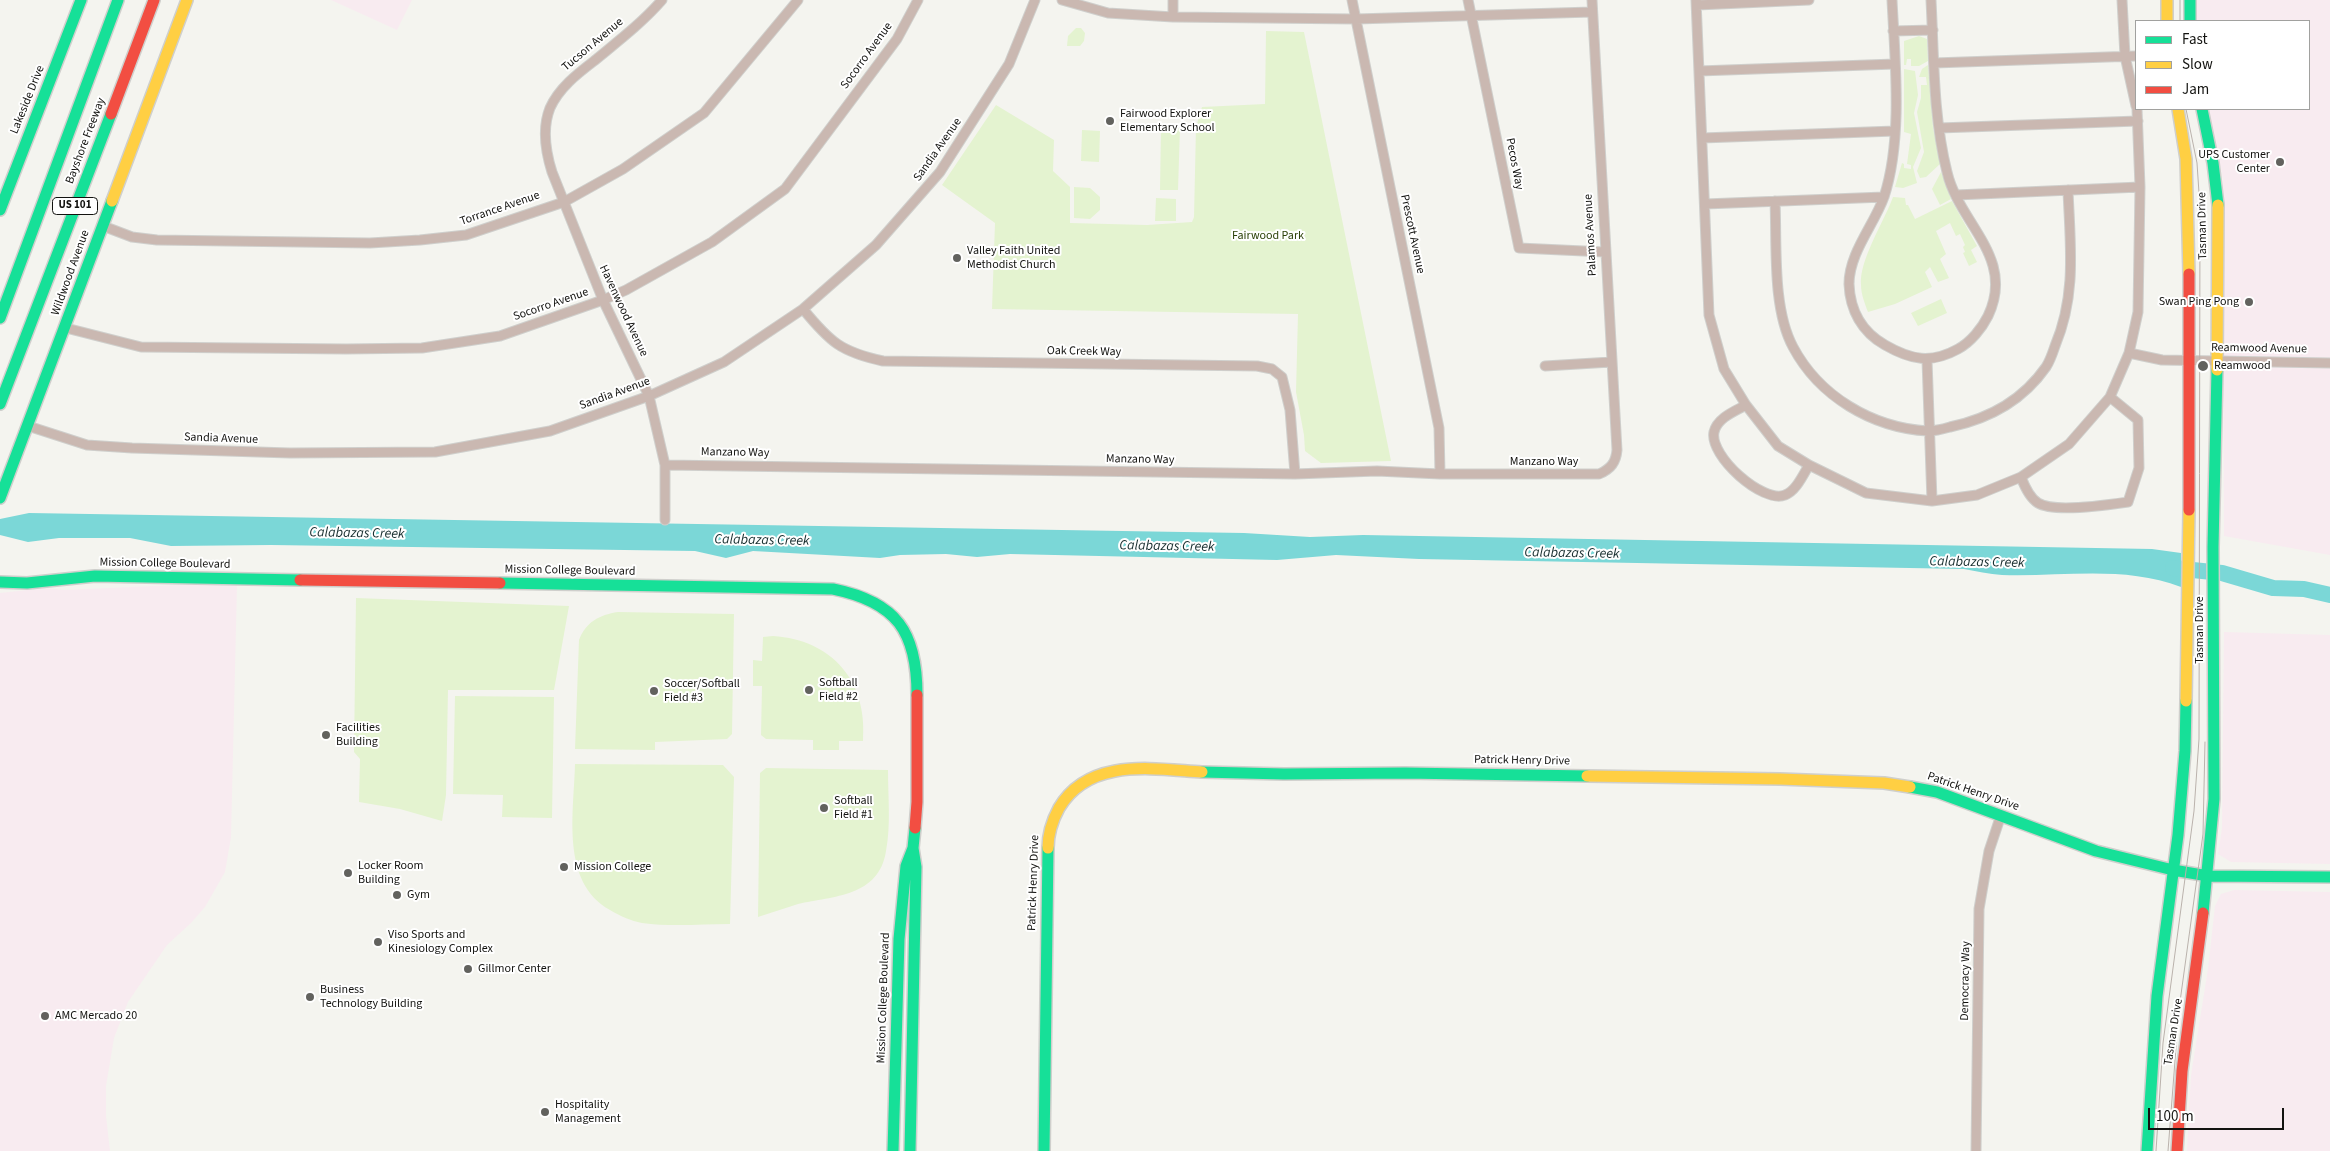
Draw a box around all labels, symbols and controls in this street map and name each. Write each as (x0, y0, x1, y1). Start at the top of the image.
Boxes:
street label: Tucson Avenue (560, 15, 626, 75)
street label: Socorro Avenue (838, 20, 896, 92)
legend (2135, 20, 2310, 110)
text: Fast (2182, 29, 2208, 50)
text: Slow (2182, 54, 2213, 75)
street label: Lakeside Drive (8, 64, 48, 136)
text: Jam (2182, 79, 2209, 100)
street label: Bayshore Freeway (63, 96, 109, 186)
place label: Fairwood Explorer Elementary School (1120, 107, 1215, 135)
marker: Fairwood Explorer Elementary School (1104, 115, 1116, 127)
street label: Sandia Avenue (911, 116, 965, 184)
street label: Pecos Way (1502, 137, 1526, 191)
place label: UPS Customer Center (2198, 148, 2270, 176)
marker: UPS Customer Center (2274, 156, 2286, 168)
street label: Torrance Avenue (458, 189, 542, 229)
street label: Tasman Drive (2195, 192, 2211, 260)
street label: Prescott Avenue (1397, 193, 1427, 275)
street label: Palamos Avenue (1582, 194, 1600, 276)
road number: US 101 (52, 198, 98, 215)
street label: Wildwood Avenue (49, 228, 93, 318)
park label: Fairwood Park (1232, 229, 1304, 243)
place label: Valley Faith United Methodist Church (967, 244, 1060, 272)
marker: Valley Faith United Methodist Church (951, 252, 963, 264)
street label: Havenwood Avenue (595, 263, 651, 359)
street label: Socorro Avenue (511, 285, 591, 325)
place label: Swan Ping Pong (2159, 295, 2239, 309)
marker: Swan Ping Pong (2243, 296, 2255, 308)
street label: Reamwood Avenue (2211, 341, 2307, 357)
street label: Oak Creek Way (1047, 344, 1121, 360)
marker: Reamwood (2196, 359, 2210, 373)
place label: Reamwood (2214, 359, 2271, 373)
street label: Sandia Avenue (578, 375, 652, 413)
street label: Sandia Avenue (184, 431, 258, 447)
street label: Manzano Way (701, 445, 769, 461)
street label: Manzano Way (1106, 452, 1174, 468)
street label: Manzano Way (1510, 455, 1578, 469)
water label: Calabazas Creek (309, 525, 405, 543)
water label: Calabazas Creek (714, 532, 810, 550)
water label: Calabazas Creek (1119, 538, 1215, 556)
water label: Calabazas Creek (1524, 545, 1620, 563)
water label: Calabazas Creek (1929, 554, 2025, 572)
street label: Mission College Boulevard (99, 556, 231, 572)
street label: Mission College Boulevard (504, 563, 636, 579)
street label: Tasman Drive (2193, 596, 2207, 664)
place label: Softball Field #2 (819, 676, 858, 704)
place label: Soccer/Softball Field #3 (664, 677, 740, 705)
marker: Softball Field #2 (803, 684, 815, 696)
marker: Soccer/Softball Field #3 (648, 685, 660, 697)
place label: Facilities Building (336, 721, 380, 749)
marker: Facilities Building (320, 729, 332, 741)
street label: Patrick Henry Drive (1474, 753, 1570, 769)
street label: Patrick Henry Drive (1925, 770, 2021, 814)
place label: Softball Field #1 (834, 794, 873, 822)
marker: Softball Field #1 (818, 802, 830, 814)
street label: Patrick Henry Drive (1025, 835, 1043, 931)
place label: Locker Room Building (358, 859, 424, 887)
place label: Mission College (574, 860, 651, 874)
marker: Mission College (558, 861, 570, 873)
marker: Locker Room Building (342, 867, 354, 879)
place label: Gym (407, 888, 430, 902)
marker: Gym (391, 889, 403, 901)
place label: Viso Sports and Kinesiology Complex (388, 928, 493, 956)
street label: Mission College Boulevard (875, 932, 893, 1064)
marker: Viso Sports and Kinesiology Complex (372, 936, 384, 948)
street label: Democracy Way (1958, 941, 1974, 1021)
place label: Gillmor Center (478, 962, 551, 976)
marker: Gillmor Center (462, 963, 474, 975)
place label: Business Technology Building (320, 983, 422, 1011)
marker: Business Technology Building (304, 991, 316, 1003)
street label: Tasman Drive (2162, 997, 2186, 1067)
place label: AMC Mercado 20 (55, 1009, 137, 1023)
marker: AMC Mercado 20 (39, 1010, 51, 1022)
place label: Hospitality Management (555, 1098, 621, 1126)
scale bar (2150, 1098, 2286, 1130)
marker: Hospitality Management (539, 1106, 551, 1118)
text: 100 m (2156, 1106, 2194, 1127)

